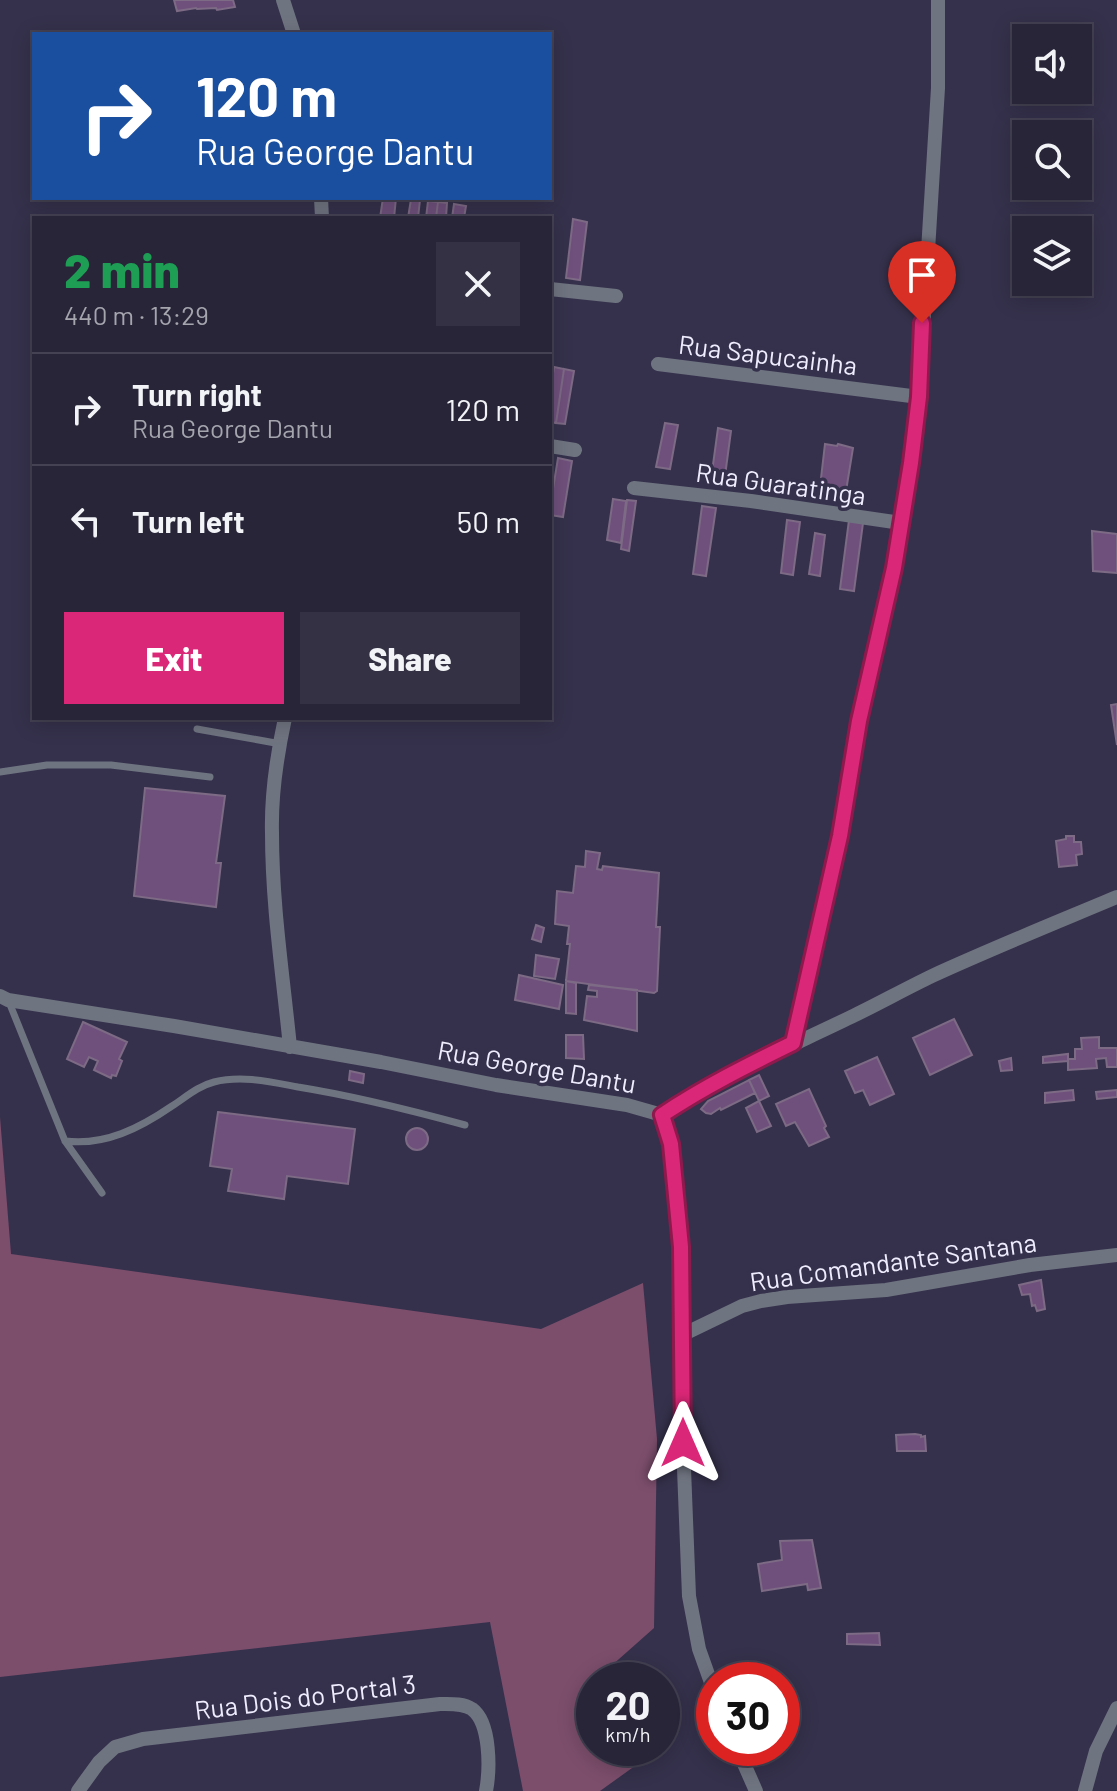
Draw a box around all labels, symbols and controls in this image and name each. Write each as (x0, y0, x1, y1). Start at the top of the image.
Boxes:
map controls (1012, 24, 1092, 296)
button: sound (1012, 24, 1092, 104)
text: 120 m (196, 61, 337, 128)
icon: right (64, 64, 168, 168)
button: search (1012, 120, 1092, 200)
text: Rua George Dantu (196, 129, 474, 172)
button: layers (1012, 216, 1092, 296)
text: 2 min (64, 240, 180, 298)
pin (888, 241, 956, 323)
button: close (436, 242, 520, 326)
icon: arrive (900, 253, 944, 297)
text: 440 m · 13:29 (64, 299, 209, 330)
street label: Rua Sapucainha (677, 328, 859, 380)
text: Turn right (132, 376, 262, 412)
icon: right (64, 387, 108, 431)
text: 120 m (446, 391, 520, 427)
text: Rua George Dantu (132, 412, 333, 443)
street label: Rua Guaratinga (694, 456, 868, 510)
icon: left (64, 499, 108, 543)
text: Turn left (132, 503, 245, 539)
text: 50 m (457, 503, 520, 539)
button: Exit (64, 612, 284, 704)
button: Share (300, 612, 520, 704)
street label: Rua George Dantu (435, 1033, 639, 1099)
street label: Rua Comandante Santana (748, 1226, 1038, 1296)
position arrow (641, 1401, 725, 1485)
speed limit sign: 30 (696, 1662, 800, 1766)
street label: Rua Dois do Portal 3 (193, 1667, 417, 1725)
text: 20 (605, 1680, 651, 1728)
text: km/h (605, 1722, 651, 1746)

